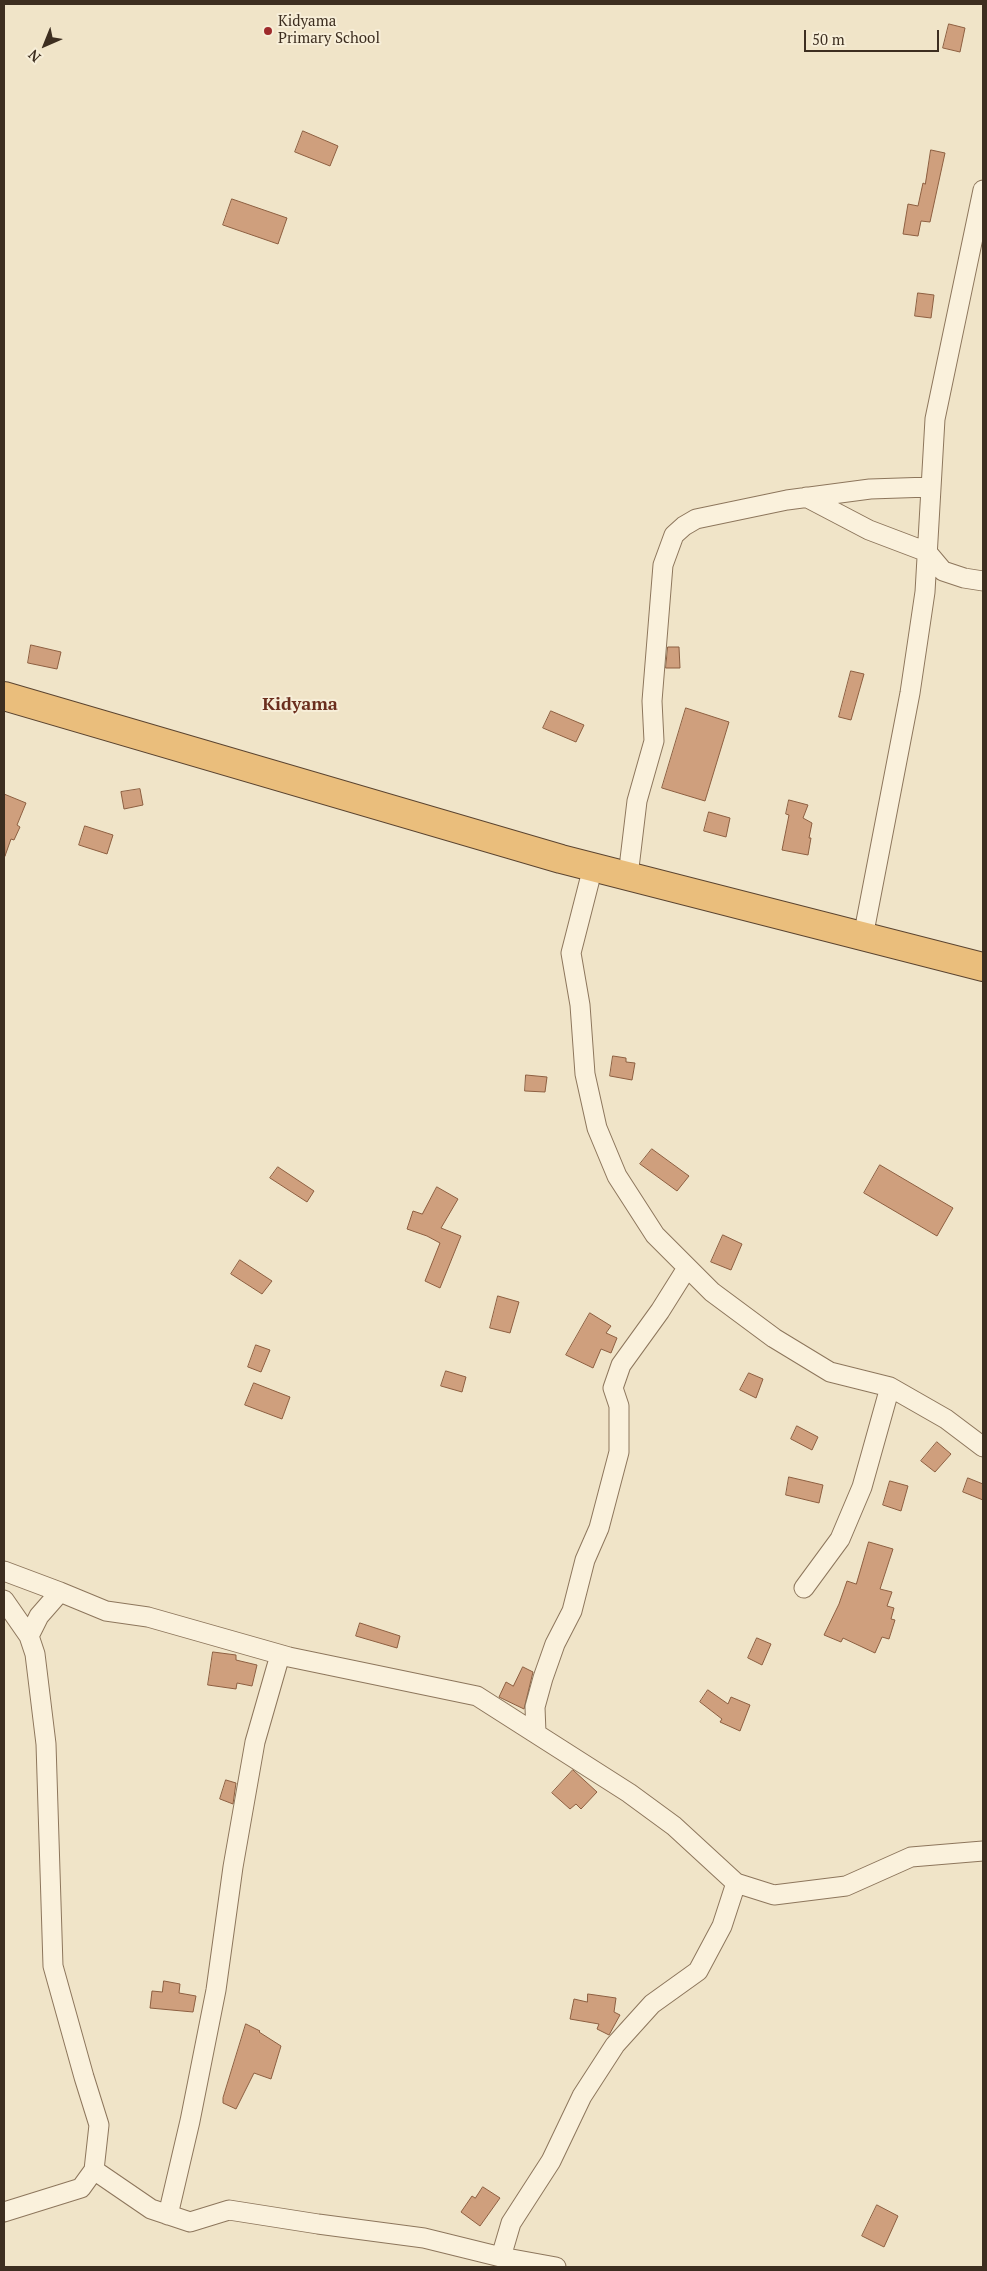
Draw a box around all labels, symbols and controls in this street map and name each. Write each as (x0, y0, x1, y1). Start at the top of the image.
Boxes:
place label: Kidyama Primary School (278, 13, 380, 48)
north arrow (20, 20, 70, 70)
scale bar (807, 20, 942, 52)
marker: Kidyama Primary School (262, 25, 274, 37)
text: 50 m (812, 29, 845, 49)
text: N (24, 46, 45, 67)
district label: Kidyama (262, 694, 338, 716)

